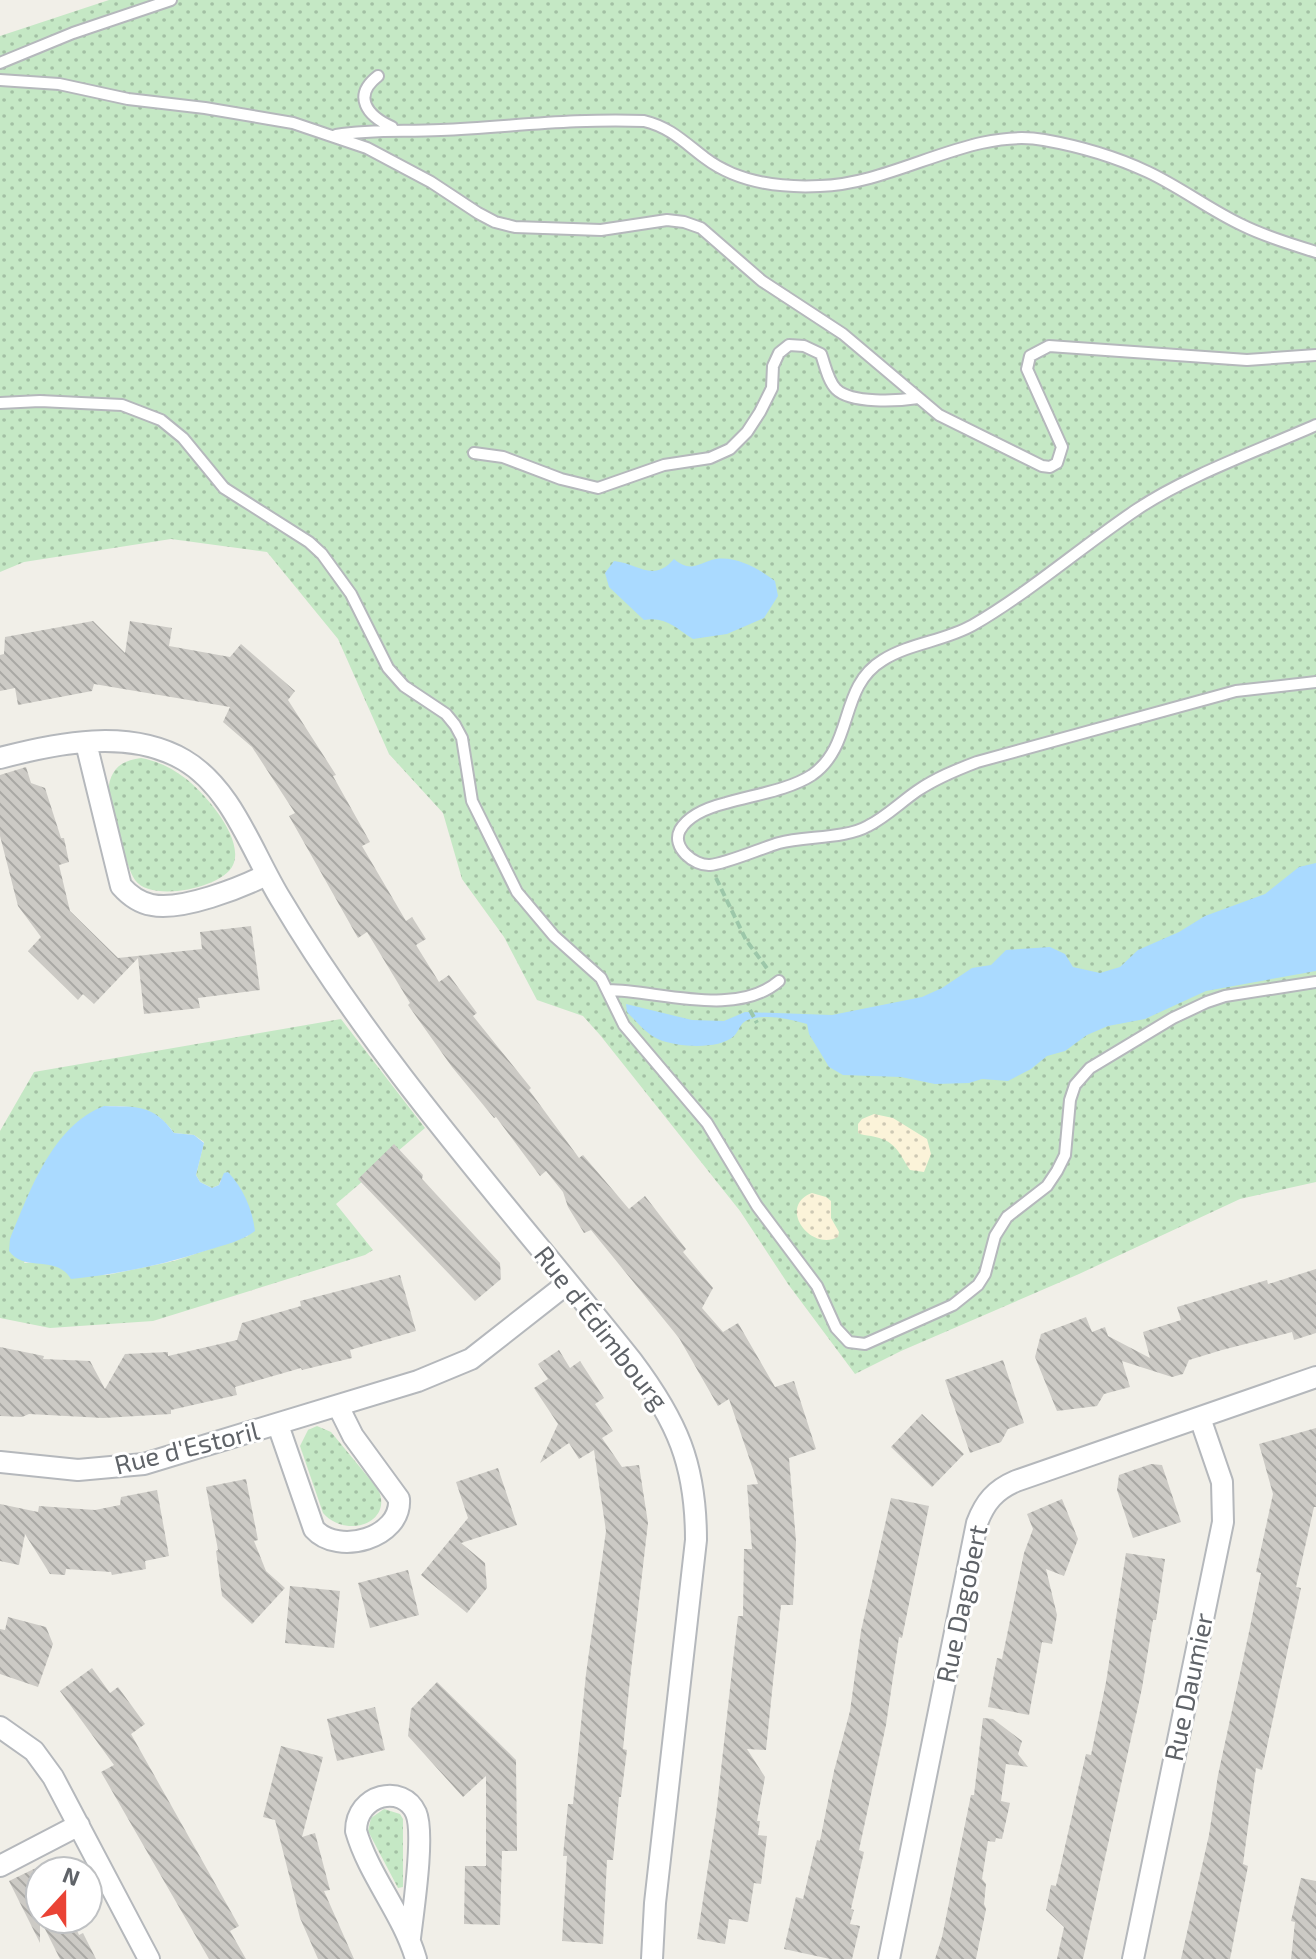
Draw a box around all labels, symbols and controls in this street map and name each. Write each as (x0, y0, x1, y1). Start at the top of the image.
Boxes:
street label: Rue d'Édimbourg (529, 1239, 676, 1415)
street label: Rue d'Estoril (111, 1414, 262, 1479)
street label: Rue Dagobert (929, 1522, 992, 1685)
street label: Rue Daumier (1157, 1610, 1218, 1764)
north arrow (24, 1855, 104, 1935)
text: N (59, 1860, 84, 1890)

